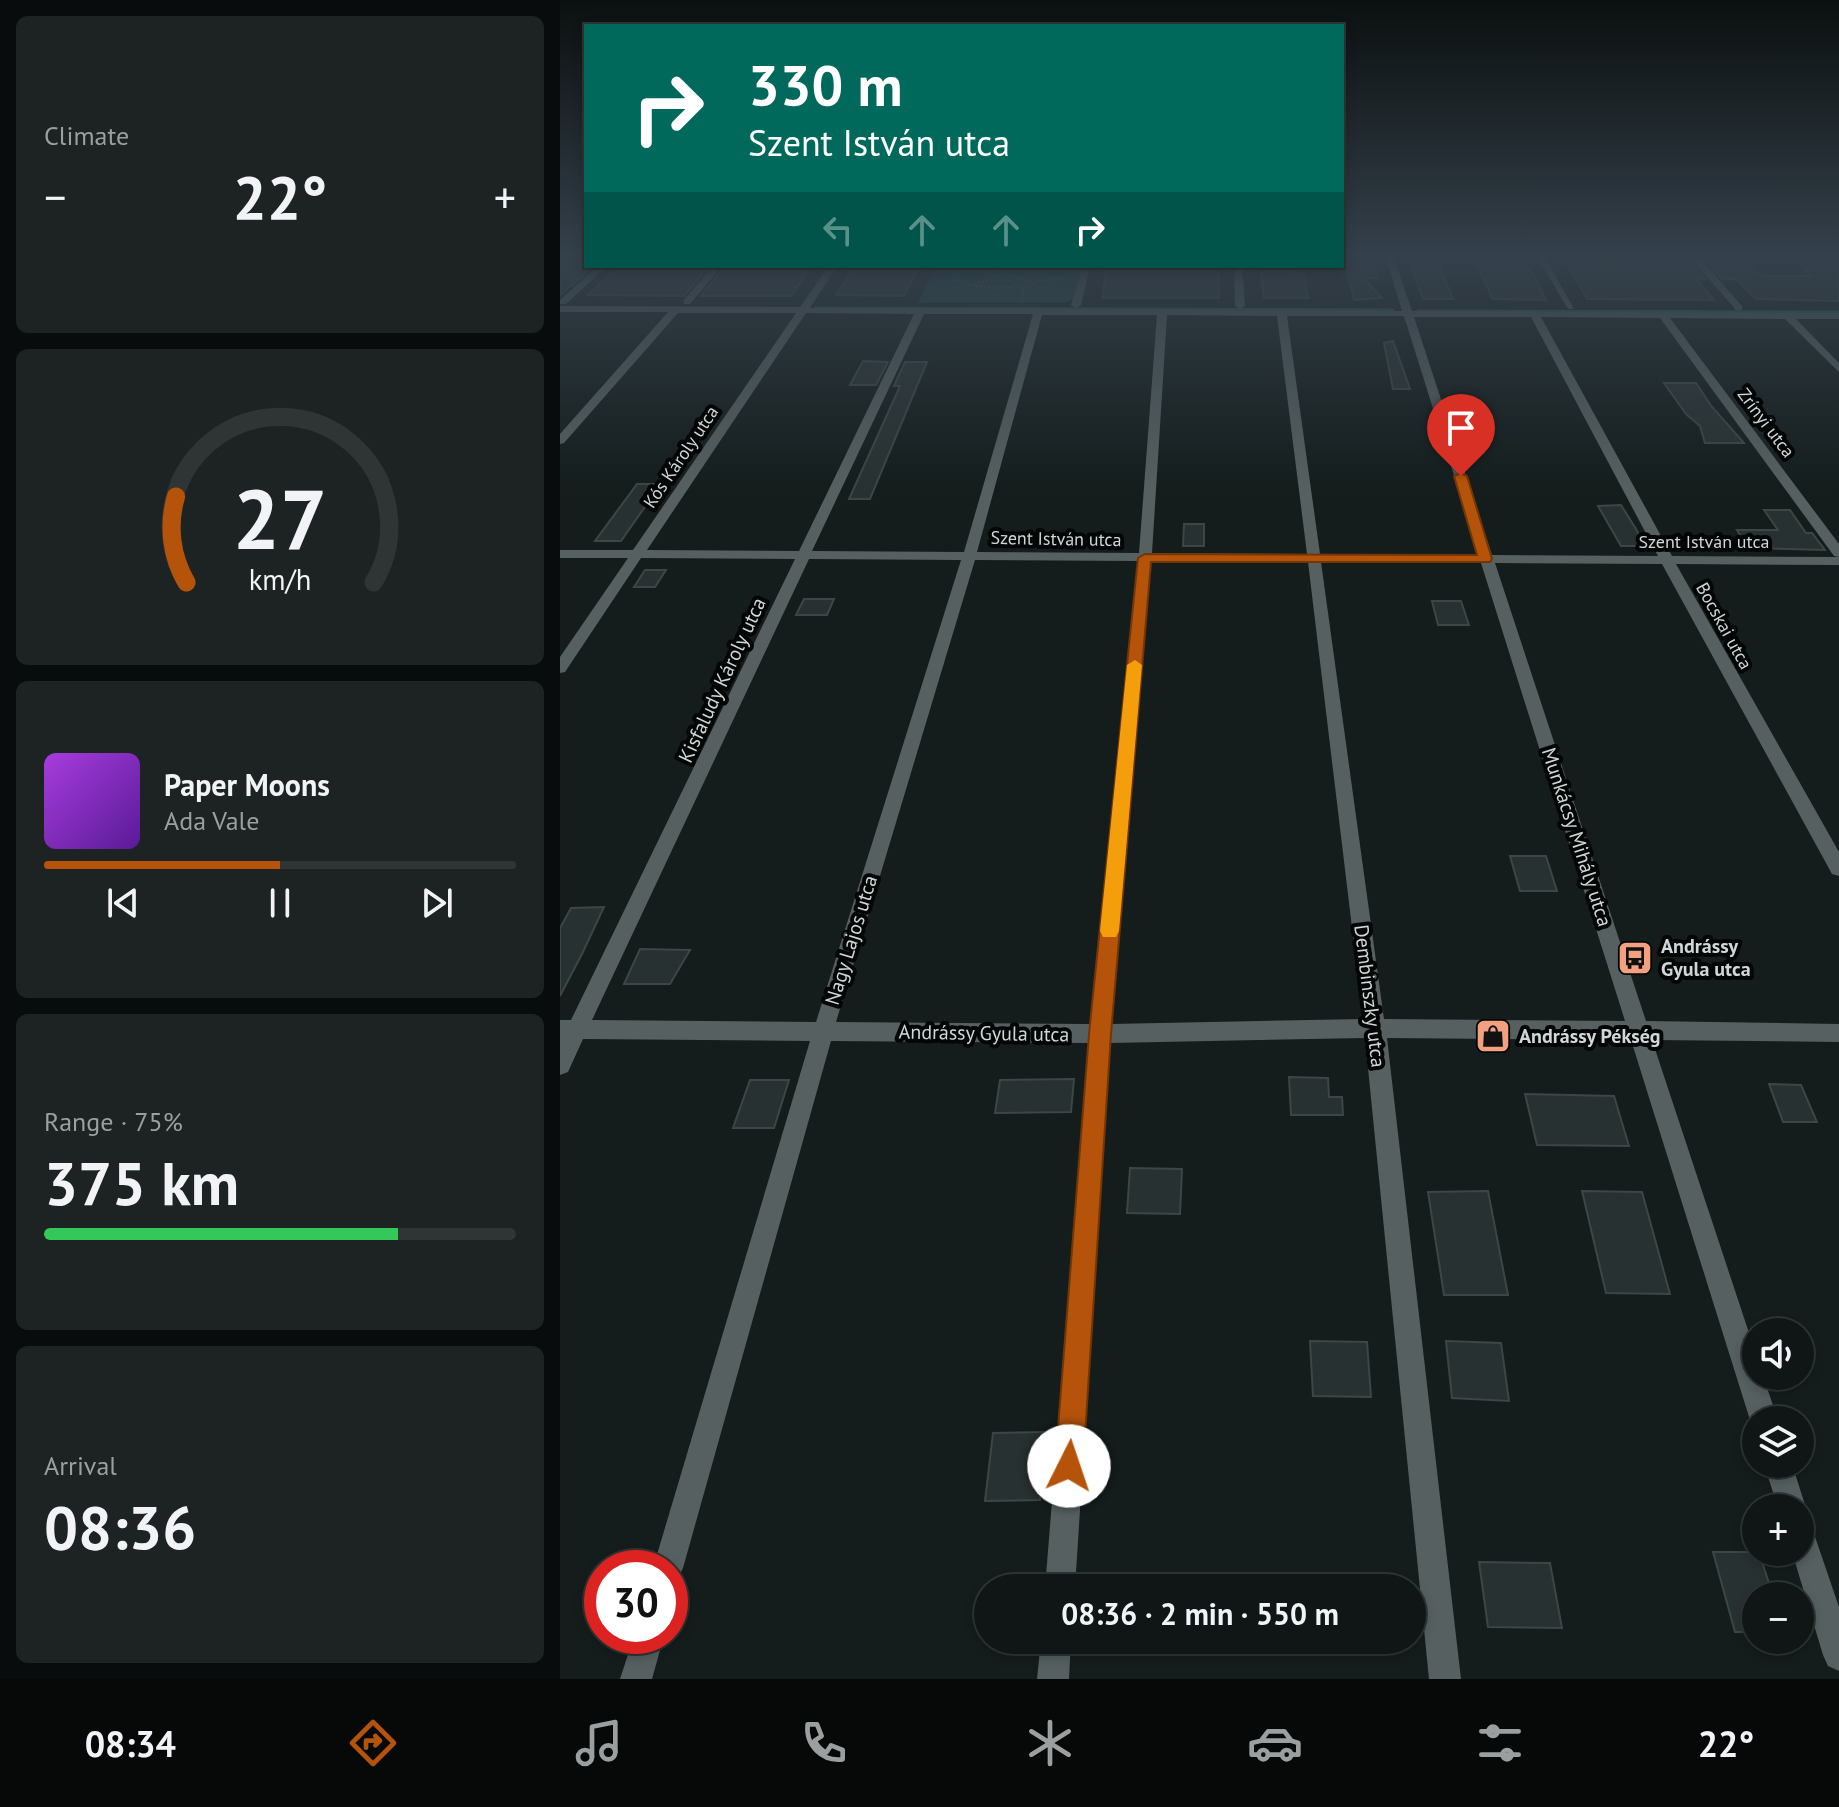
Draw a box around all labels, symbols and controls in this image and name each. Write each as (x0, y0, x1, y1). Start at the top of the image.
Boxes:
text: 330 m (748, 49, 903, 121)
icon: right (616, 56, 720, 160)
text: Climate (44, 119, 129, 152)
text: Szent István utca (748, 119, 1010, 166)
text: 22° (233, 158, 327, 236)
text: − (44, 168, 66, 225)
text: + (494, 168, 516, 225)
icon: left (816, 208, 860, 252)
icon: ahead (900, 208, 944, 252)
icon: ahead (984, 208, 1028, 252)
icon: right (1068, 208, 1112, 252)
street label: Zrínyi utca (1733, 383, 1800, 462)
pin (1427, 394, 1495, 476)
street label: Kós Károly utca (638, 401, 723, 512)
icon: arrive (1439, 406, 1483, 450)
text: 27 (233, 463, 327, 571)
street label: Szent István utca (990, 526, 1122, 551)
street label: Szent István utca (1638, 530, 1770, 553)
text: km/h (249, 561, 311, 598)
street label: Bocskai utca (1691, 578, 1758, 673)
street label: Kisfaludy Károly utca (672, 593, 772, 767)
street label: Munkácsy Mihály utca (1536, 744, 1618, 930)
text: Paper Moons (164, 765, 330, 804)
text: Ada Vale (164, 804, 259, 837)
street label: Nagy Lajos utca (819, 872, 883, 1008)
icon: previous (101, 881, 145, 925)
icon: pause (258, 881, 302, 925)
icon: next (415, 881, 459, 925)
street label: Dembinszky utca (1348, 923, 1392, 1069)
place label: Andrássy Gyula utca (1661, 933, 1751, 982)
bus stop icon: Andrássy Gyula utca (1616, 939, 1654, 977)
shop icon: Andrássy Pékség (1474, 1017, 1512, 1055)
street label: Andrássy Gyula utca (898, 1019, 1070, 1047)
place label: Andrássy Pékség (1519, 1023, 1660, 1049)
text: Range · 75% (44, 1105, 183, 1138)
text: 375 km (44, 1144, 239, 1222)
map controls (1742, 1318, 1814, 1654)
button: sound (1742, 1318, 1814, 1390)
button: layers (1742, 1406, 1814, 1478)
position arrow (1027, 1424, 1111, 1508)
text: Arrival (44, 1449, 117, 1482)
text: 08:36 (44, 1488, 196, 1566)
button: + (1742, 1494, 1814, 1566)
speed limit sign: 30 (584, 1550, 688, 1654)
button: − (1742, 1582, 1814, 1654)
text: 08:36 · 2 min · 550 m (1061, 1594, 1339, 1633)
icon: directions (345, 1715, 401, 1771)
icon: music (571, 1715, 627, 1771)
icon: phone (796, 1715, 852, 1771)
icon: climate (1022, 1715, 1078, 1771)
icon: car (1247, 1715, 1303, 1771)
icon: filters (1472, 1715, 1528, 1771)
text: 08:34 (85, 1720, 176, 1767)
text: 22° (1698, 1720, 1754, 1767)

